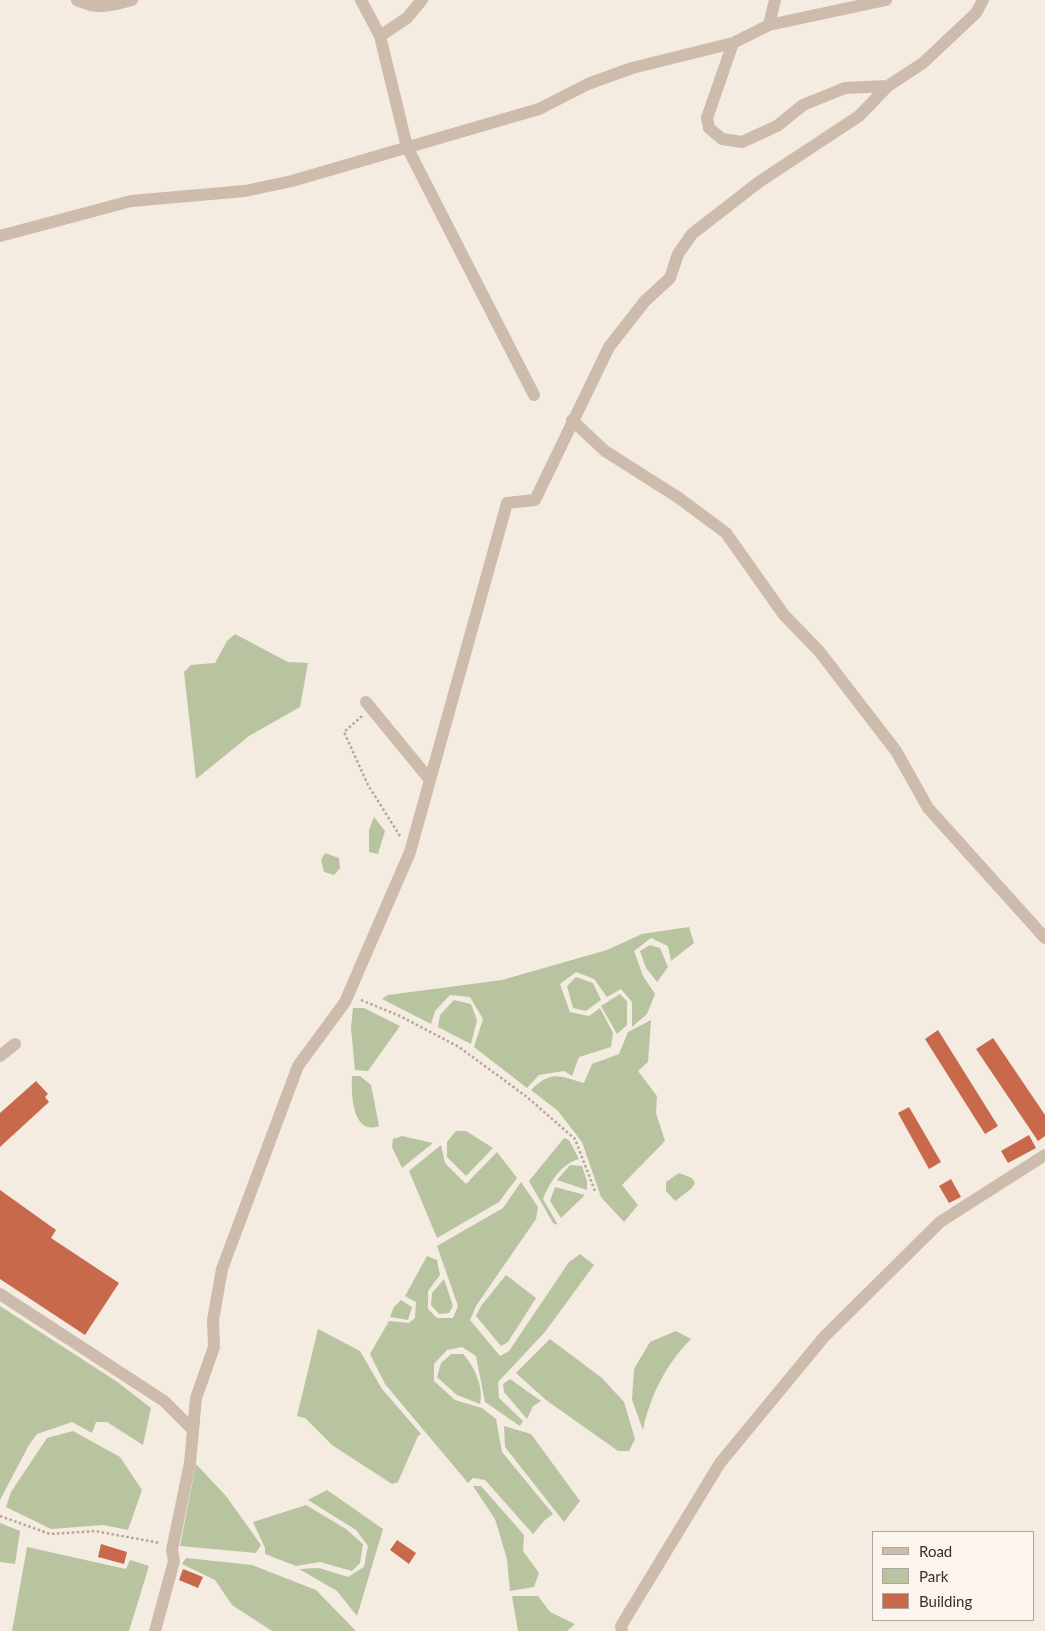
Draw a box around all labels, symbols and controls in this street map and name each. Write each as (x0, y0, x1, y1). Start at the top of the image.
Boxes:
legend (872, 1531, 1035, 1621)
text: Road (919, 1542, 952, 1560)
text: Park (919, 1567, 948, 1585)
text: Building (919, 1592, 972, 1610)

